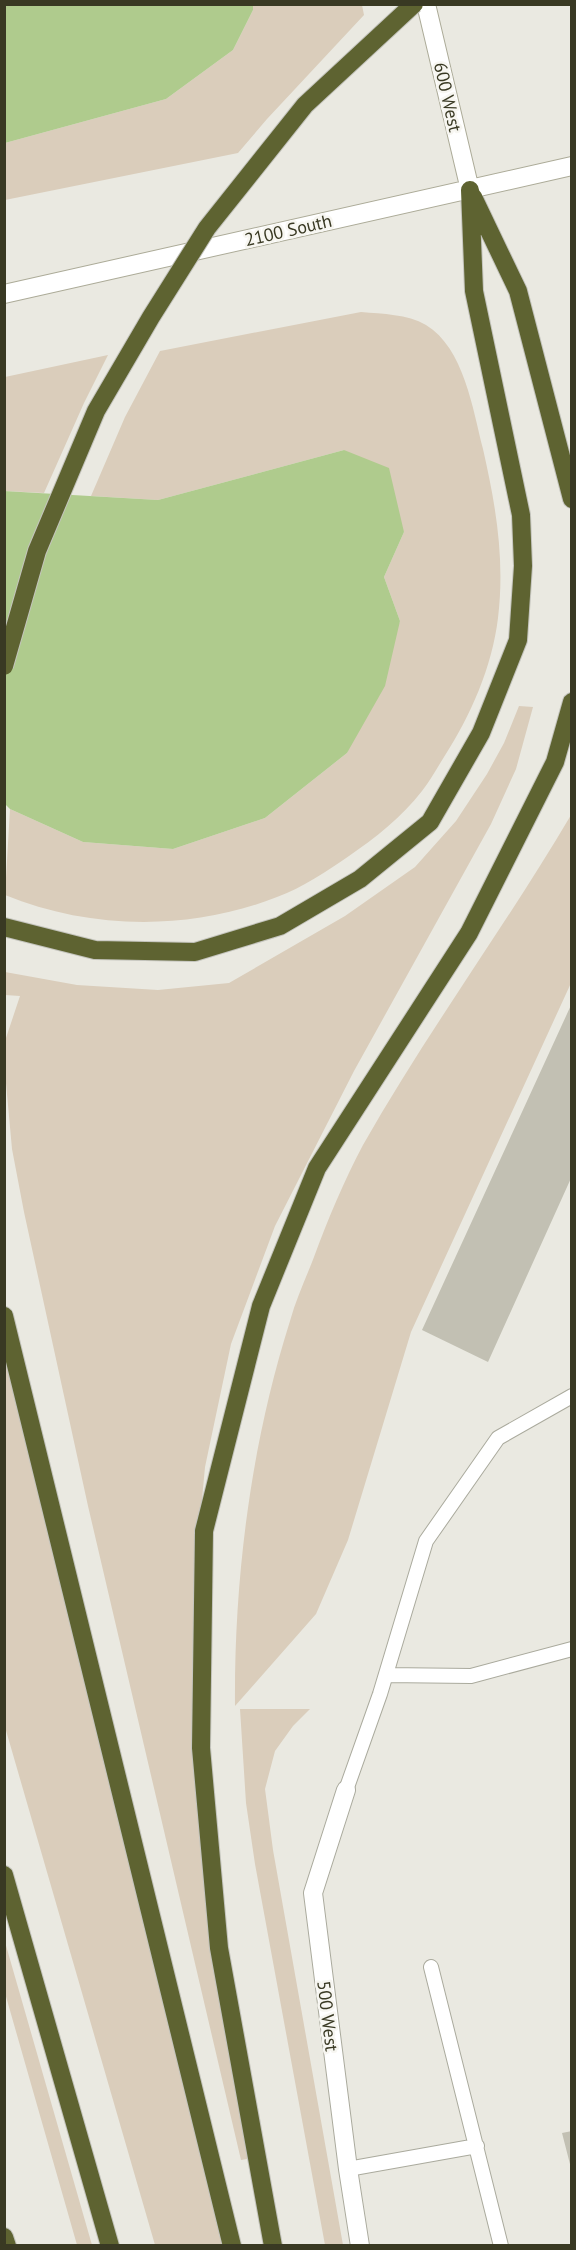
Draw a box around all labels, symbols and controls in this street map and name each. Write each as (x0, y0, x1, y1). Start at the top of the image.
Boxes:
street label: 600 West (429, 60, 467, 134)
street label: 2100 South (242, 209, 334, 251)
street label: 500 West (312, 1979, 344, 2053)

